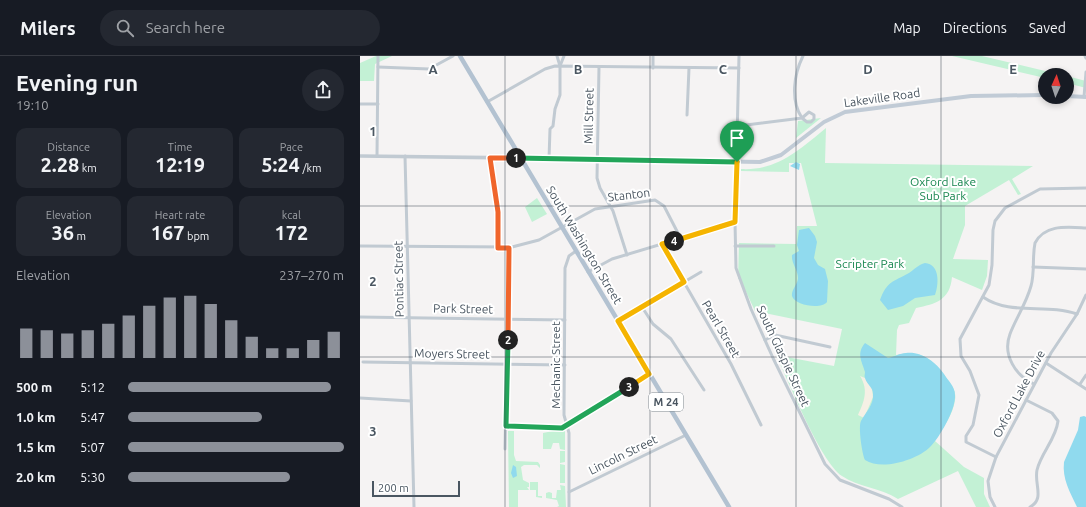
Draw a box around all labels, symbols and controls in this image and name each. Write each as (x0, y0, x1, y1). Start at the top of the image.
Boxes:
search box (100, 10, 380, 46)
text: Milers (20, 17, 76, 39)
icon: search (114, 17, 136, 39)
text: Search here (146, 19, 225, 36)
text: Map (893, 20, 921, 36)
text: Directions (943, 20, 1007, 36)
text: Saved (1029, 20, 1066, 36)
text: A (428, 62, 438, 76)
text: B (574, 62, 583, 76)
text: C (719, 62, 728, 76)
text: D (863, 62, 873, 76)
text: E (1009, 62, 1017, 76)
north arrow (1038, 68, 1074, 104)
map controls (1038, 68, 1074, 104)
button: share (302, 69, 344, 111)
text: Evening run (16, 70, 138, 95)
street label: Lakeville Road (843, 86, 921, 109)
street label: Mill Street (582, 88, 595, 144)
text: 19:10 (16, 98, 49, 112)
pin (720, 121, 754, 162)
text: 1 (369, 124, 377, 138)
icon: arrive (726, 127, 748, 149)
text: Distance (47, 141, 90, 153)
text: Time (168, 141, 192, 153)
text: Pace (280, 141, 303, 153)
pin: 1 (506, 148, 526, 168)
text: 1 (513, 152, 519, 164)
text: 2.28 (40, 153, 79, 176)
text: 12:19 (155, 153, 205, 176)
text: 5:24 (261, 153, 300, 176)
text: km (79, 162, 97, 174)
text: /km (300, 162, 322, 174)
park label: Oxford Lake Sub Park (910, 175, 976, 202)
street label: South Washington Street (544, 184, 625, 306)
street label: Stanton (607, 185, 651, 204)
text: Elevation (46, 209, 92, 221)
text: Heart rate (155, 209, 205, 221)
text: kcal (282, 209, 301, 221)
text: 36 (51, 221, 74, 244)
text: 167 (151, 221, 184, 244)
text: 172 (274, 221, 308, 244)
text: m (74, 230, 86, 242)
text: bpm (184, 230, 209, 242)
pin: 4 (664, 231, 684, 251)
text: 4 (671, 235, 677, 247)
street label: Pontiac Street (391, 240, 406, 317)
park label: Scripter Park (836, 257, 904, 270)
text: Elevation (16, 268, 70, 282)
text: 237–270 m (279, 268, 344, 282)
text: 2 (369, 274, 377, 288)
street label: Pearl Street (700, 298, 743, 360)
street label: Park Street (433, 301, 493, 316)
street label: South Glaspie Street (754, 303, 813, 409)
street label: Mechanic Street (549, 321, 562, 409)
pin: 2 (498, 330, 518, 350)
text: 2 (505, 334, 511, 346)
street label: Moyers Street (414, 346, 490, 361)
street label: Oxford Lake Drive (990, 348, 1047, 440)
pin: 3 (619, 377, 639, 397)
text: 500 m (16, 380, 52, 394)
text: 5:12 (80, 380, 105, 394)
text: 3 (626, 381, 632, 393)
road number: M 24 (649, 393, 683, 411)
text: 1.0 km (16, 410, 55, 424)
text: 5:47 (80, 410, 105, 424)
text: 3 (369, 424, 377, 438)
street label: Lincoln Street (586, 432, 659, 477)
text: 1.5 km (16, 440, 55, 454)
text: 5:07 (80, 440, 105, 454)
text: 2.0 km (16, 470, 55, 484)
text: 5:30 (80, 470, 105, 484)
scale bar (372, 479, 460, 498)
text: 200 m (378, 482, 409, 494)

